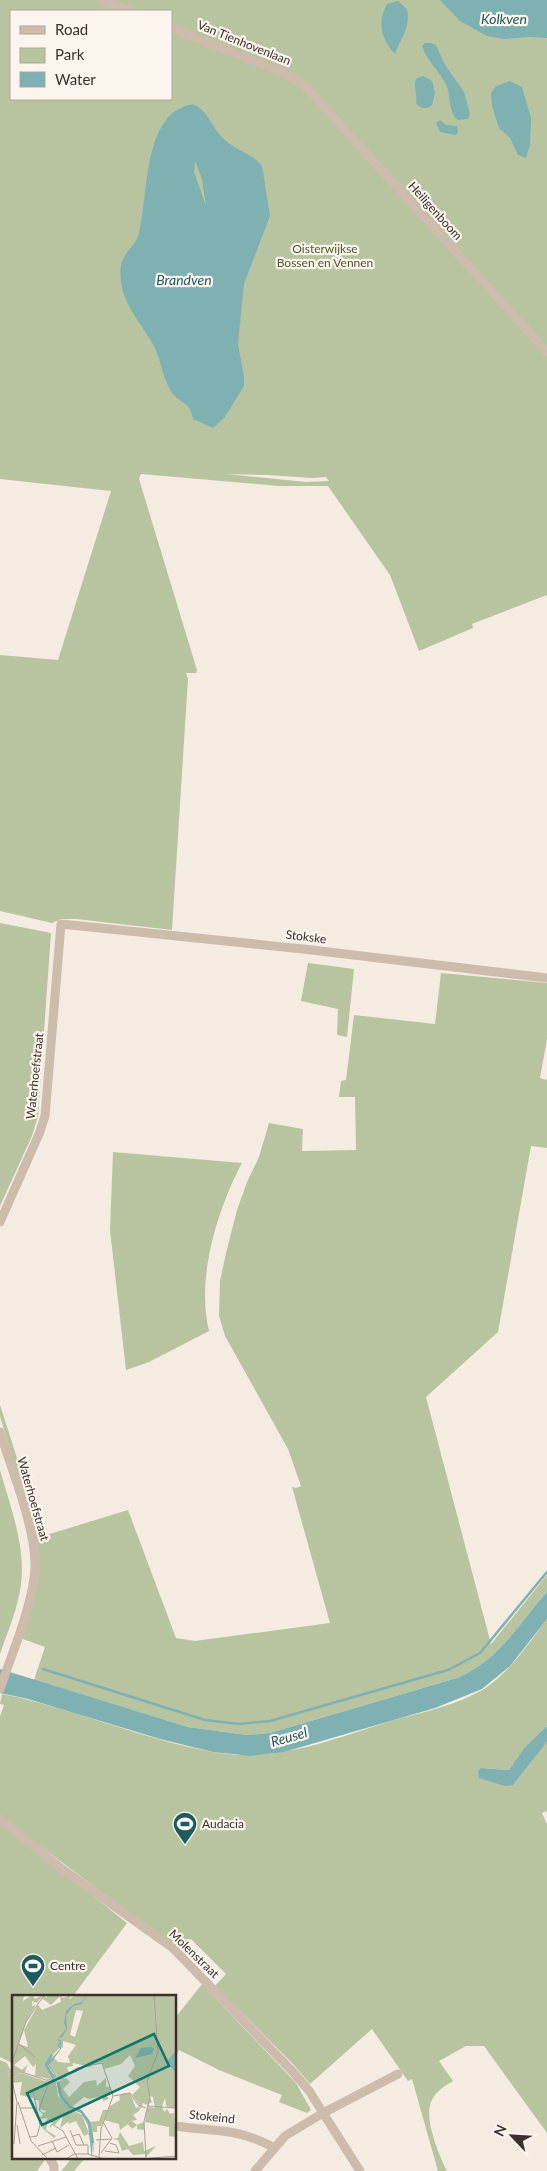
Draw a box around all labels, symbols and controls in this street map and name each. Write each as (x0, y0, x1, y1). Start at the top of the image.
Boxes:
legend (10, 10, 172, 100)
water label: Kolkven (481, 10, 527, 27)
street label: Van Tienhovenlaan (195, 17, 293, 68)
text: Road (55, 20, 88, 38)
text: Park (55, 45, 85, 63)
text: Water (55, 70, 96, 88)
street label: Heiligenboom (405, 178, 466, 243)
park label: Oisterwijkse Bossen en Vennen (277, 241, 373, 270)
water label: Brandven (156, 271, 212, 288)
street label: Stokske (285, 927, 327, 946)
street label: Waterhoefstraat (23, 1031, 47, 1120)
street label: Waterhoefstraat (14, 1455, 53, 1543)
water label: Reusel (269, 1723, 309, 1750)
sports icon: Audacia (172, 1811, 198, 1845)
place label: Audacia (202, 1816, 244, 1831)
street label: Molenstraat (166, 1926, 223, 1982)
sports icon: Centre (20, 1953, 46, 1987)
place label: Centre (50, 1958, 86, 1973)
inset map (12, 1995, 176, 2158)
street label: Stokeind (189, 2107, 236, 2126)
north arrow (487, 2111, 537, 2161)
text: N (490, 2122, 510, 2139)

